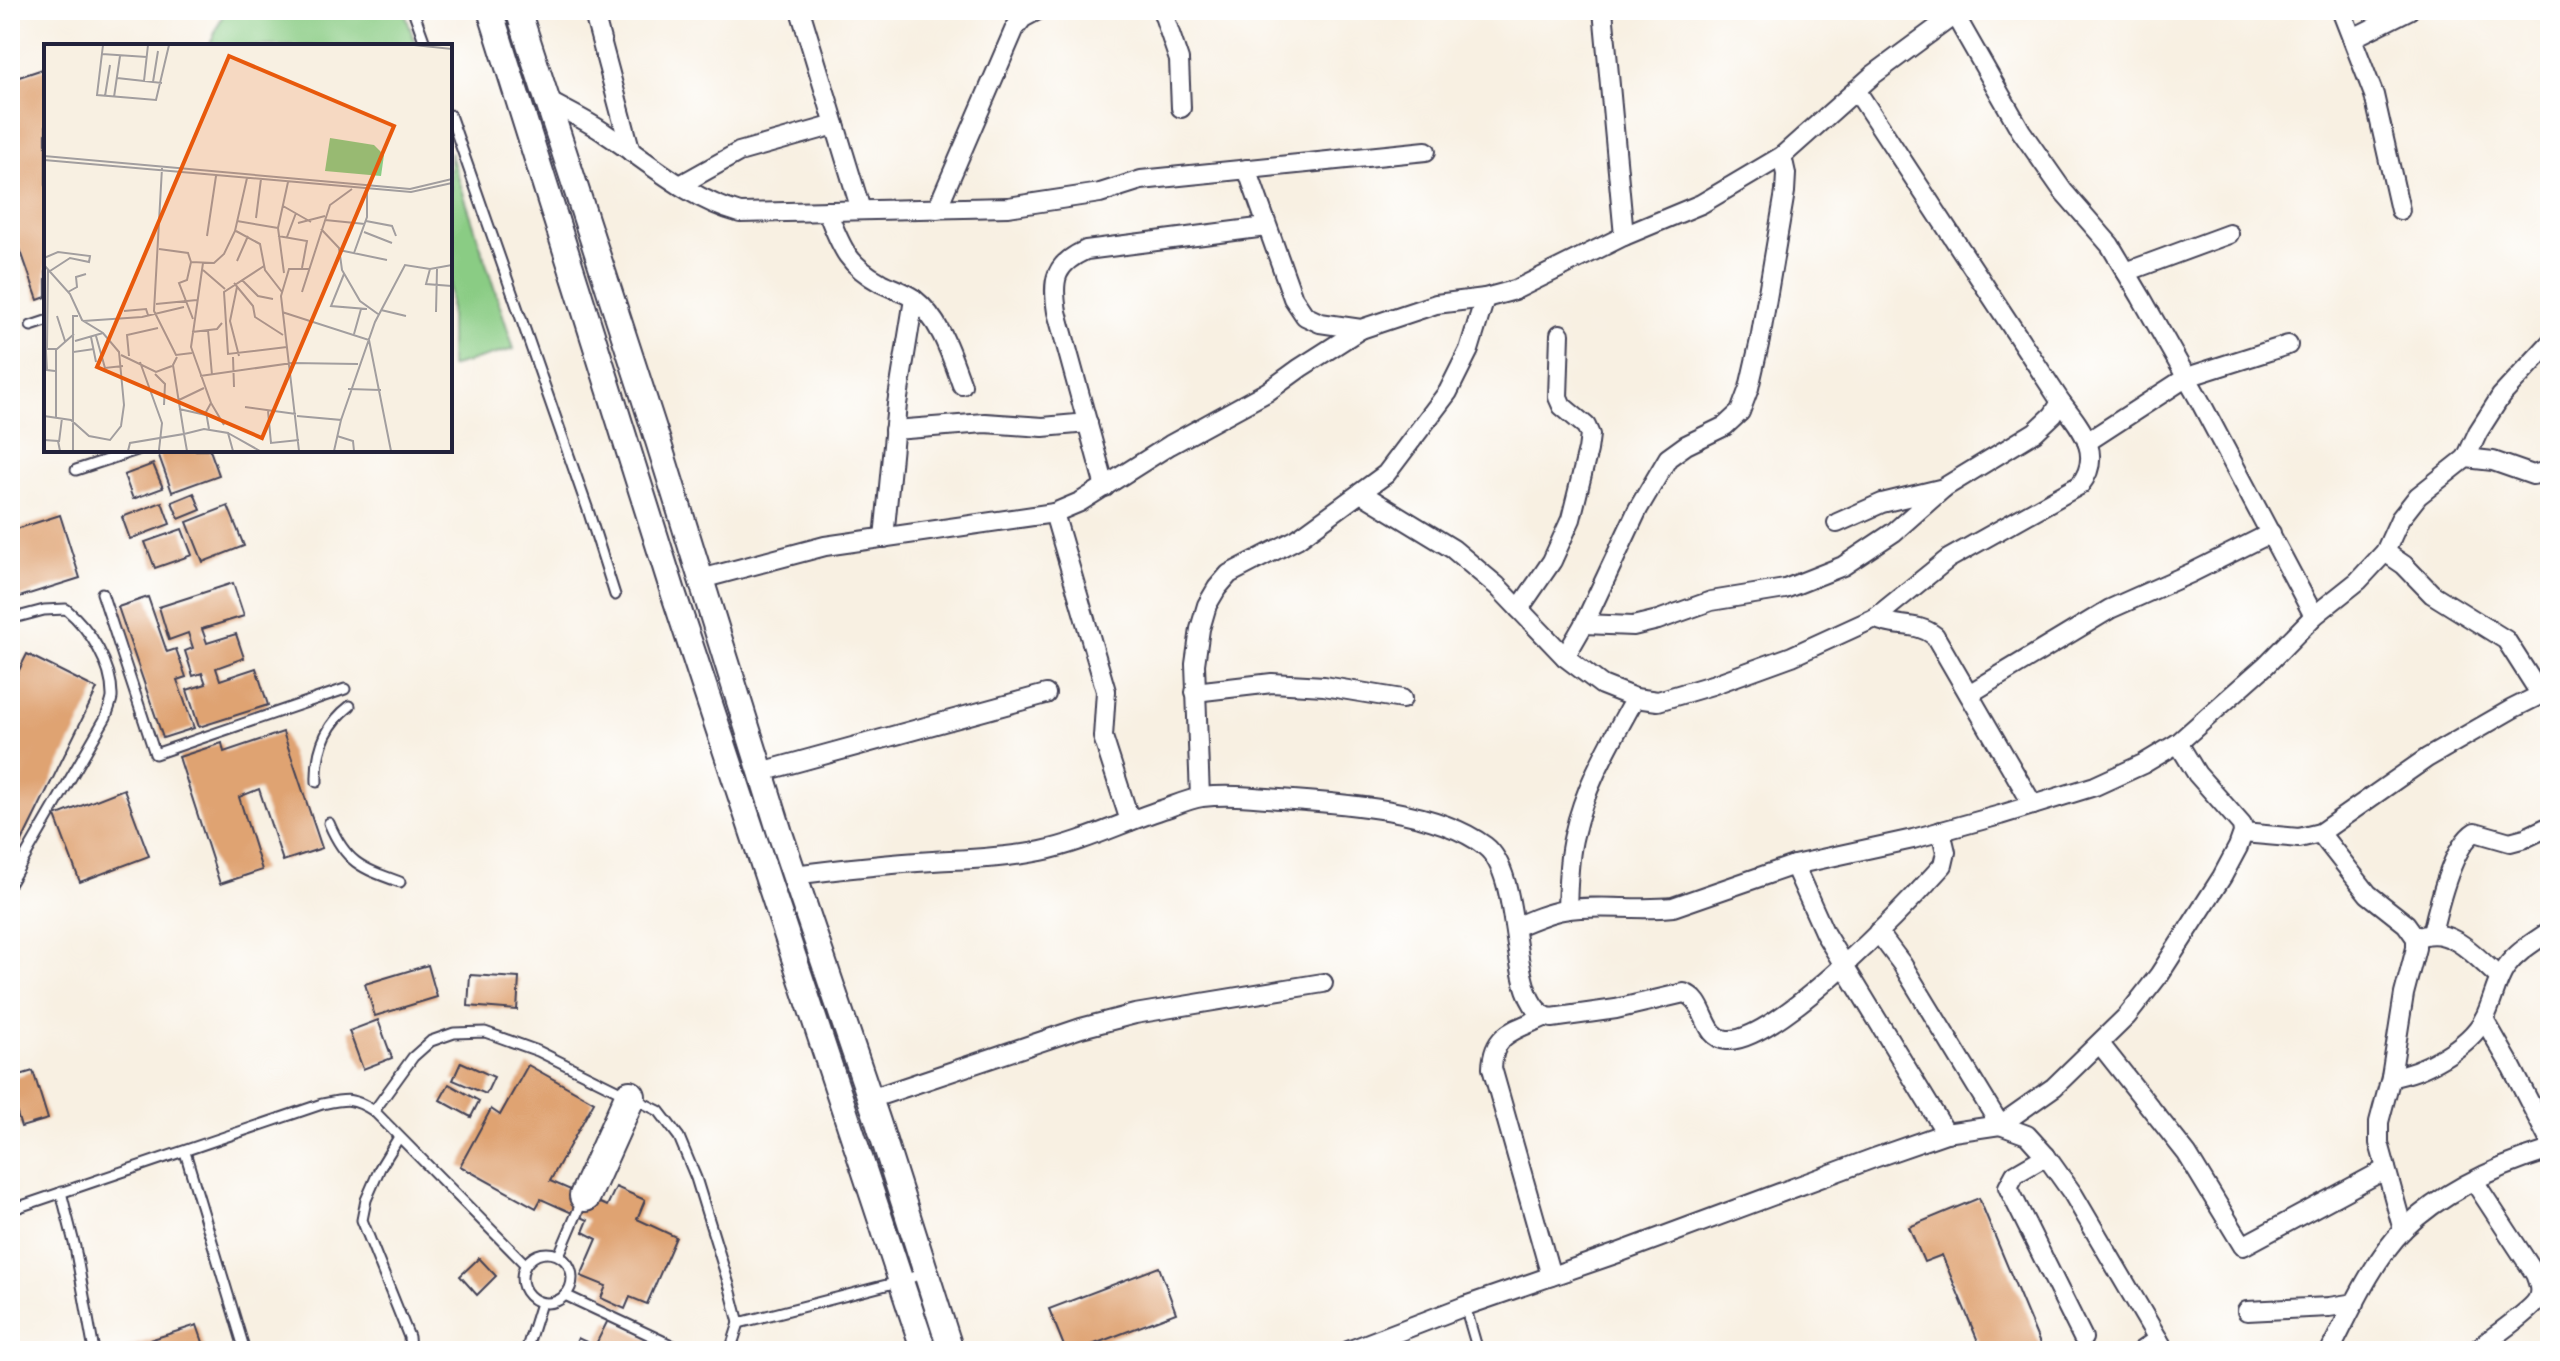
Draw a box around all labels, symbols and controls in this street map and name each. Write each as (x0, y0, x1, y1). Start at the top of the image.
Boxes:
inset map (44, 44, 452, 452)

